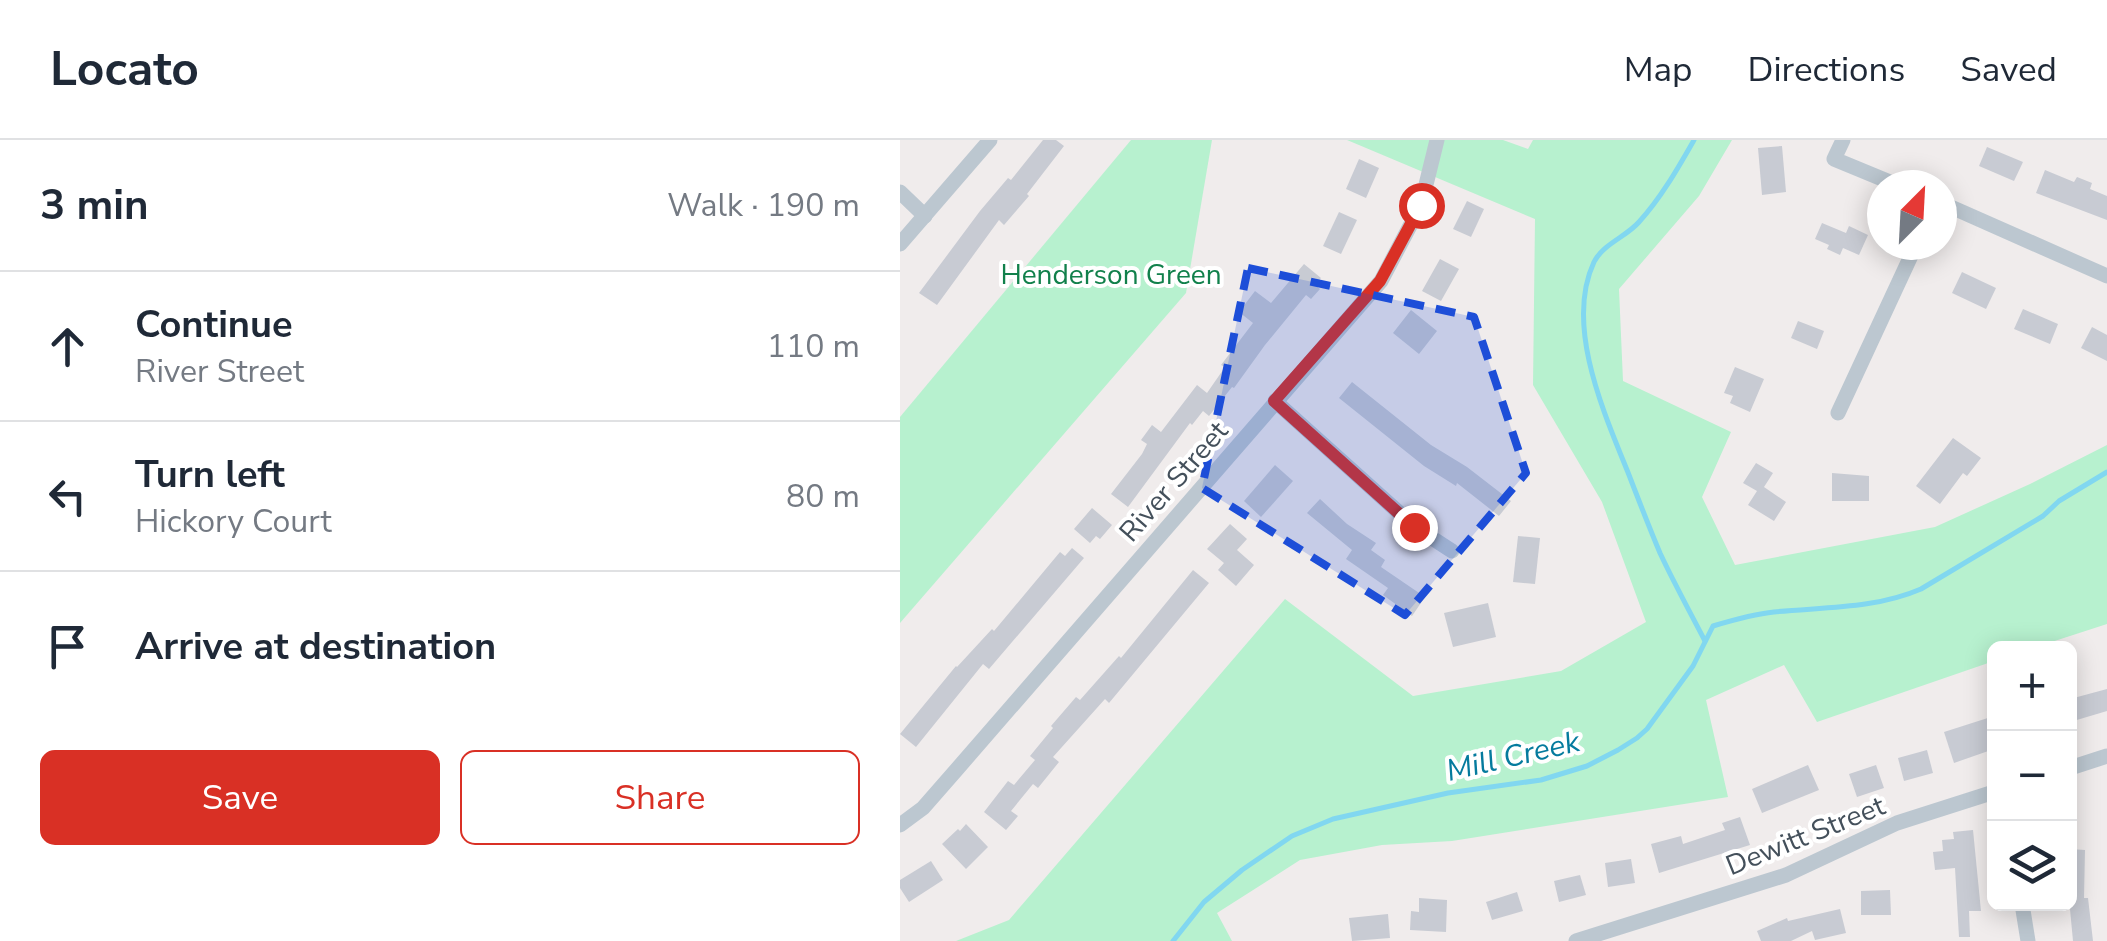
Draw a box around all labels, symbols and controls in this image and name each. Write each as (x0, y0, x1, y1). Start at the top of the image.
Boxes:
text: Locato (50, 36, 199, 102)
text: Map (1624, 46, 1693, 93)
text: Directions (1748, 46, 1905, 93)
text: Saved (1960, 46, 2057, 93)
north arrow (1867, 170, 1957, 260)
text: 3 min (40, 177, 149, 234)
route start (1399, 183, 1445, 229)
text: Walk · 190 m (667, 184, 860, 227)
park label: Henderson Green (1000, 256, 1222, 294)
text: Continue (135, 299, 293, 350)
icon: ahead (40, 319, 95, 374)
text: 110 m (767, 325, 860, 368)
text: River Street (135, 350, 304, 393)
street label: River Street (1111, 413, 1237, 550)
text: Turn left (135, 449, 285, 500)
icon: left (40, 469, 95, 524)
text: 80 m (786, 475, 860, 518)
text: Hickory Court (135, 500, 332, 543)
route end (1392, 505, 1438, 551)
icon: arrive (40, 619, 95, 674)
text: Arrive at destination (135, 621, 496, 672)
map controls (1987, 641, 2077, 911)
button: + (1987, 641, 2077, 731)
water label: Mill Creek (1442, 721, 1585, 792)
button: − (1987, 731, 2077, 821)
button: Save (40, 750, 440, 845)
button: Share (460, 750, 860, 845)
street label: Dewitt Street (1720, 787, 1891, 885)
button: layers (1987, 821, 2077, 911)

